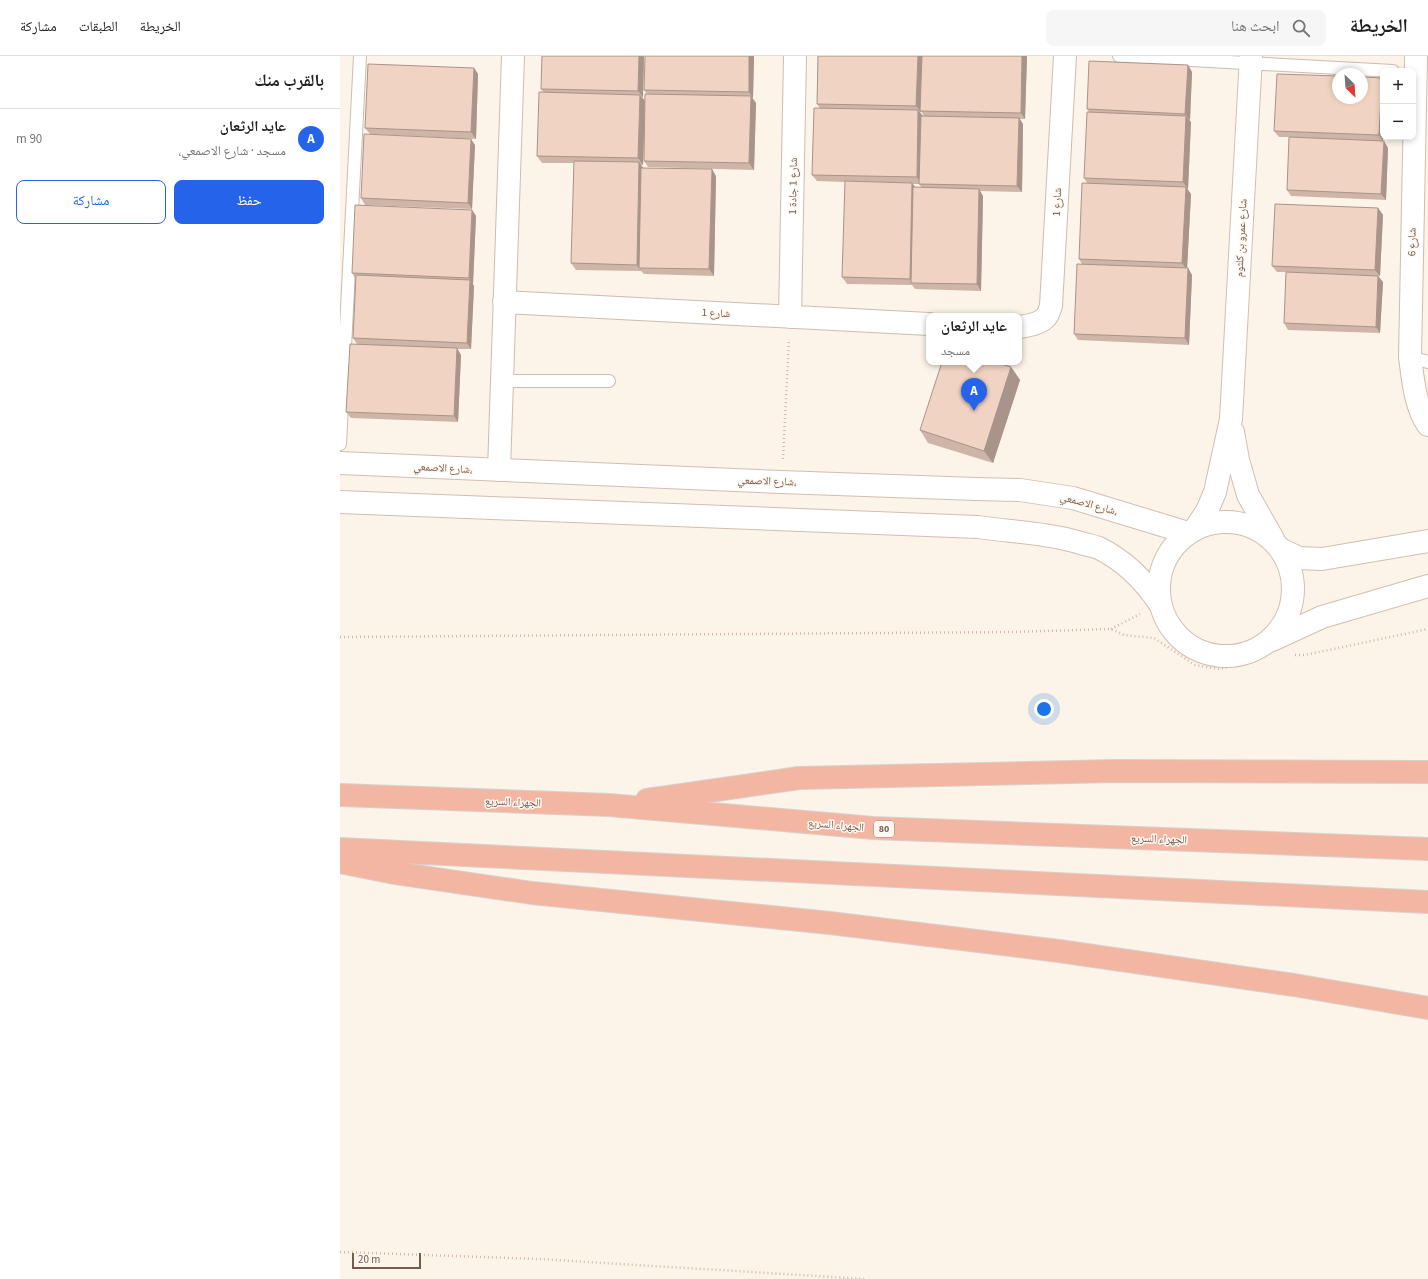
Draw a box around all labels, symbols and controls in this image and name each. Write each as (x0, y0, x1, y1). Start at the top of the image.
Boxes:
search box (1046, 10, 1326, 46)
text: الخريطة (1350, 13, 1408, 40)
text: ابحث هنا (1231, 16, 1280, 37)
text: مشاركة (20, 17, 57, 37)
text: الطبقات (79, 17, 118, 37)
text: الخريطة (140, 17, 181, 37)
icon: search (1290, 17, 1312, 39)
north arrow (1332, 68, 1368, 104)
map controls (1380, 68, 1416, 140)
button: + (1380, 68, 1416, 104)
text: بالقرب منك (254, 69, 324, 93)
button: − (1380, 104, 1416, 140)
text: عايد الرثعان (220, 116, 286, 137)
text: 90 m (16, 130, 42, 148)
text: A (307, 130, 315, 148)
text: مسجد · شارع الاصمعي، (178, 142, 286, 160)
street label: شارع 1 جادة 1 (785, 157, 801, 215)
button: مشاركة (16, 180, 166, 224)
button: حفظ (174, 180, 324, 224)
street label: شارع 1 (1049, 187, 1065, 217)
street label: شارع عمرو بن كلثوم (1231, 198, 1251, 278)
street label: شارع 6 (1404, 228, 1420, 256)
street label: شارع 1 (701, 305, 731, 321)
popup (926, 313, 1022, 365)
text: عايد الرثعان (941, 316, 1007, 337)
text: مسجد (941, 342, 970, 360)
pin: A (961, 378, 987, 411)
street label: شارع الاصمعي، (413, 459, 473, 478)
street label: شارع الاصمعي، (737, 472, 797, 490)
street label: شارع الاصمعي، (1058, 489, 1119, 520)
your location (1034, 699, 1054, 719)
street label: الجهراء السريع (485, 794, 541, 810)
street label: الجهراء السريع (807, 815, 865, 835)
road number: 80 (874, 821, 894, 837)
street label: الجهراء السريع (1131, 831, 1187, 847)
scale bar (352, 1251, 421, 1270)
text: 20 m (358, 1252, 380, 1267)

